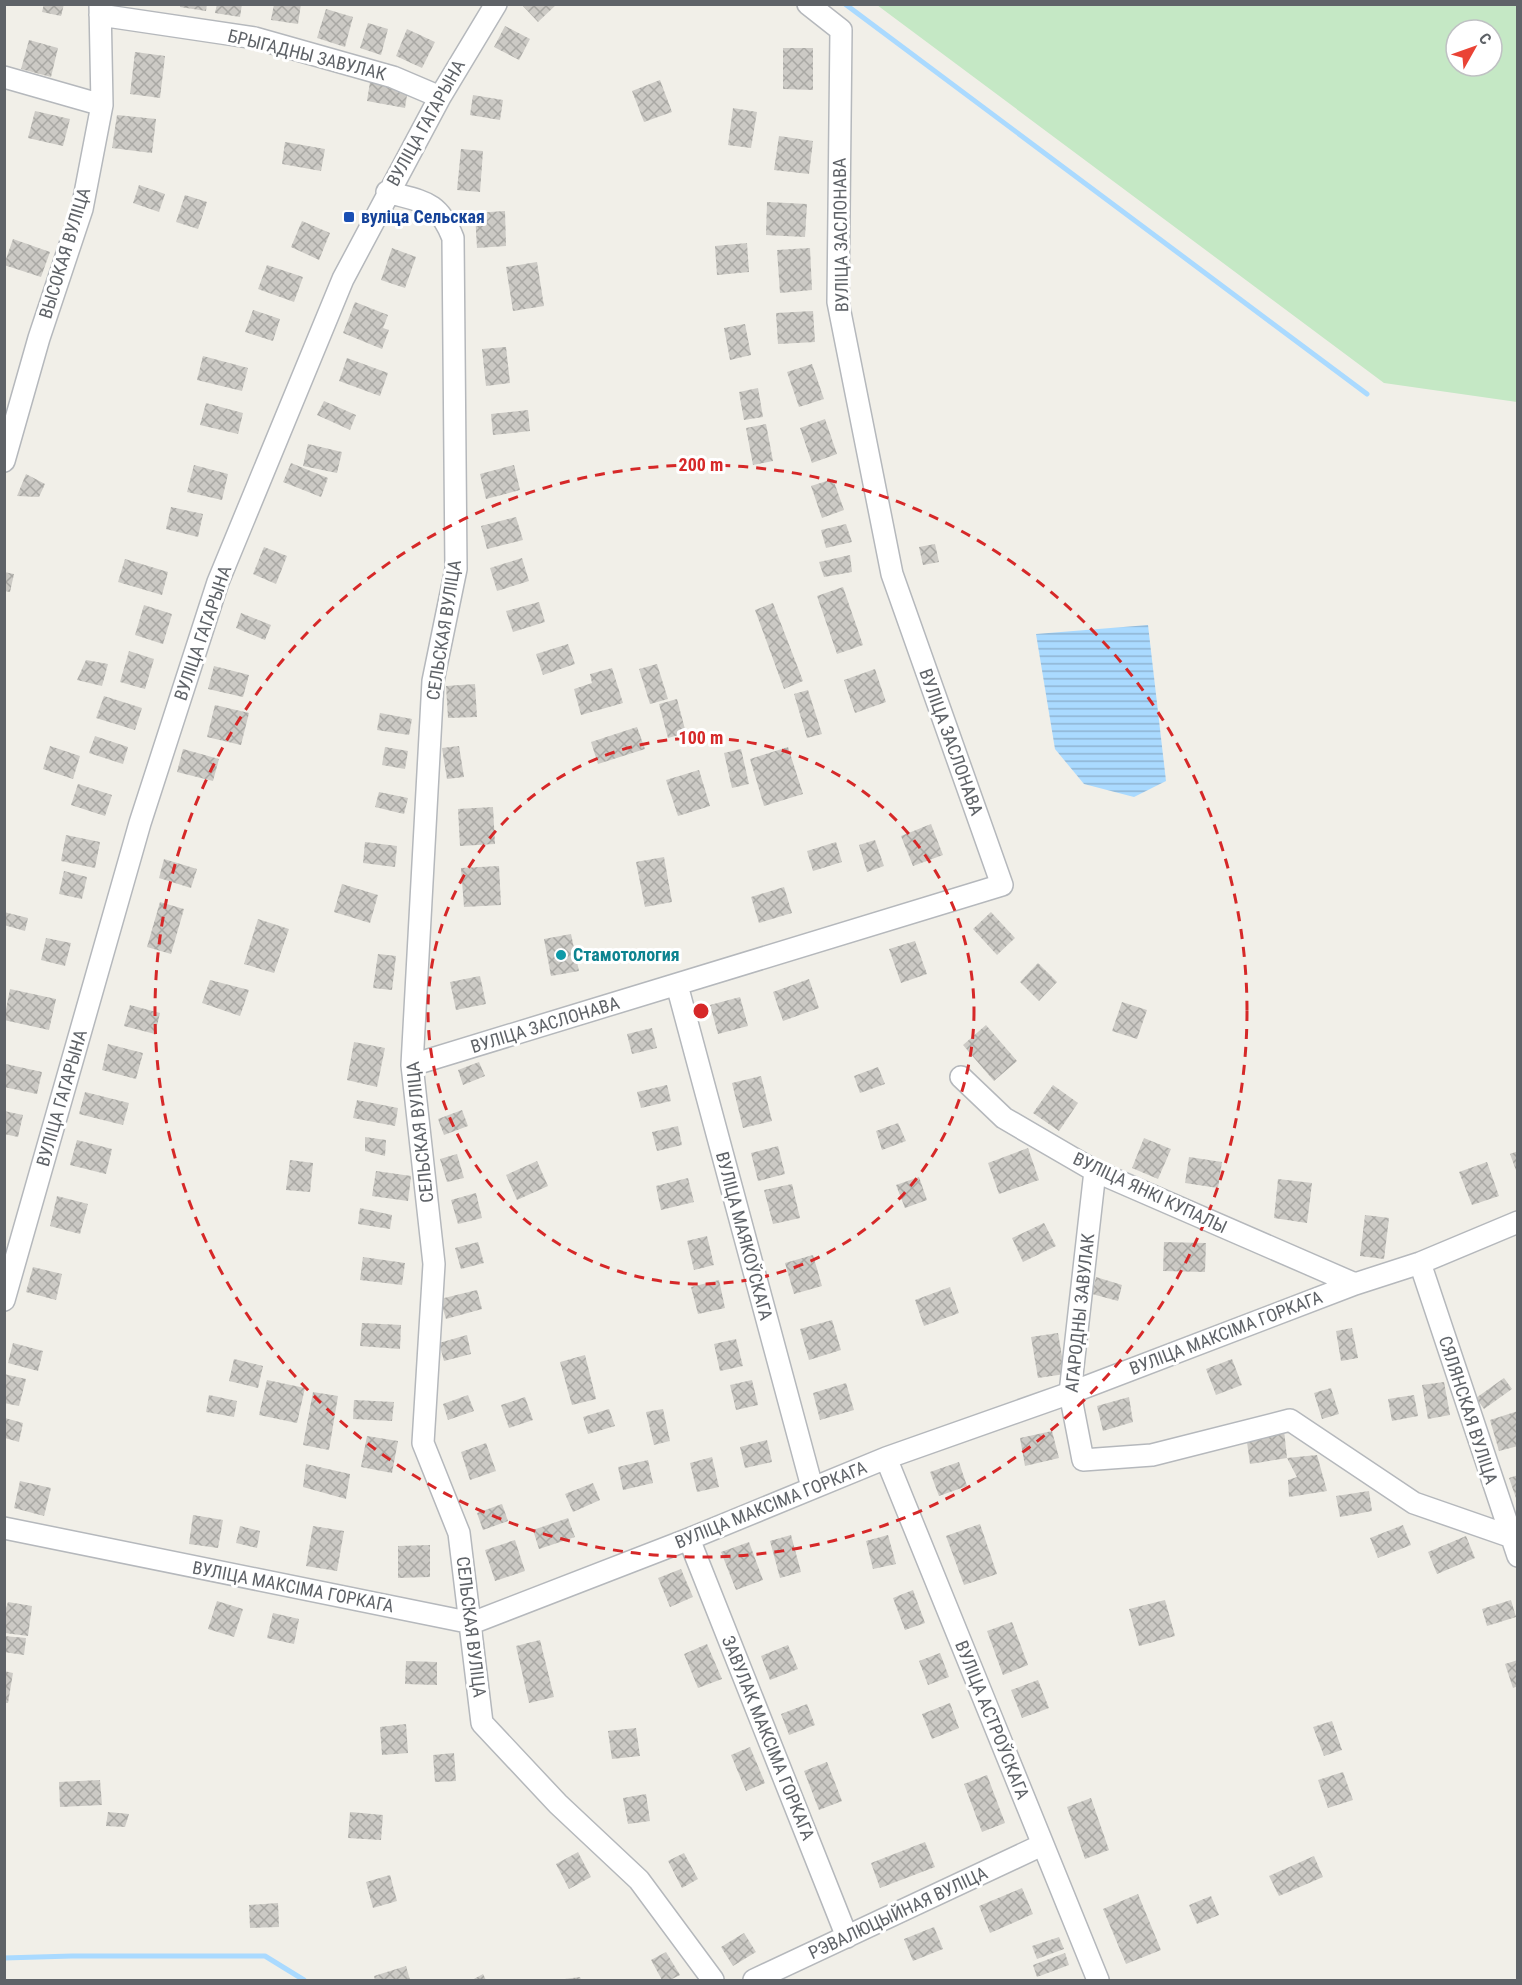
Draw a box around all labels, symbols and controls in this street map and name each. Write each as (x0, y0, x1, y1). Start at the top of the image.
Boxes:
north arrow (1444, 18, 1504, 78)
street label: БРЫГАДНЫ ЗАВУЛАК (226, 25, 388, 84)
text: С (1475, 29, 1495, 48)
street label: ВУЛІЦА ГАГАРЫНА (382, 55, 469, 190)
street label: ВУЛІЦА ЗАСЛОНАВА (829, 157, 852, 312)
street label: ВЫСОКАЯ ВУЛІЦА (35, 184, 95, 321)
place label: вуліца Сельская (361, 206, 485, 227)
marker: вуліца Сельская (342, 210, 356, 224)
text: 200 m (679, 454, 723, 475)
street label: СЕЛЬСКАЯ ВУЛІЦА (422, 558, 465, 702)
street label: ВУЛІЦА ГАГАРЫНА (170, 562, 236, 703)
street label: ВУЛІЦА ЗАСЛОНАВА (915, 666, 988, 819)
text: 100 m (679, 727, 723, 748)
place label: Стамотология (573, 944, 680, 965)
marker: Стамотология (554, 948, 568, 962)
street label: ВУЛІЦА ЗАСЛОНАВА (468, 992, 622, 1057)
centre of rings (691, 1001, 711, 1021)
street label: ВУЛІЦА ГАГАРЫНА (32, 1027, 91, 1169)
street label: СЕЛЬСКАЯ ВУЛІЦА (402, 1060, 437, 1204)
street label: ВУЛІЦА ЯНКІ КУПАЛЫ (1070, 1148, 1230, 1237)
street label: ВУЛІЦА МАЯКОЎСКАГА (712, 1149, 777, 1323)
street label: АГАРОДНЫ ЗАВУЛАК (1061, 1232, 1098, 1393)
street label: ВУЛІЦА МАКСІМА ГОРКАГА (1126, 1286, 1326, 1379)
street label: СЯЛЯНСКАЯ ВУЛІЦА (1435, 1333, 1503, 1487)
street label: ВУЛІЦА МАКСІМА ГОРКАГА (672, 1456, 870, 1553)
street label: СЕЛЬСКАЯ ВУЛІЦА (452, 1555, 491, 1699)
street label: ВУЛІЦА МАКСІМА ГОРКАГА (191, 1557, 396, 1616)
street label: ЗАВУЛАК МАКСІМА ГОРКАГА (718, 1633, 819, 1844)
street label: ВУЛІЦА АСТРОЎСКАГА (951, 1638, 1034, 1803)
street label: РЭВАЛЮЦЫЙНАЯ ВУЛІЦА (805, 1862, 991, 1963)

